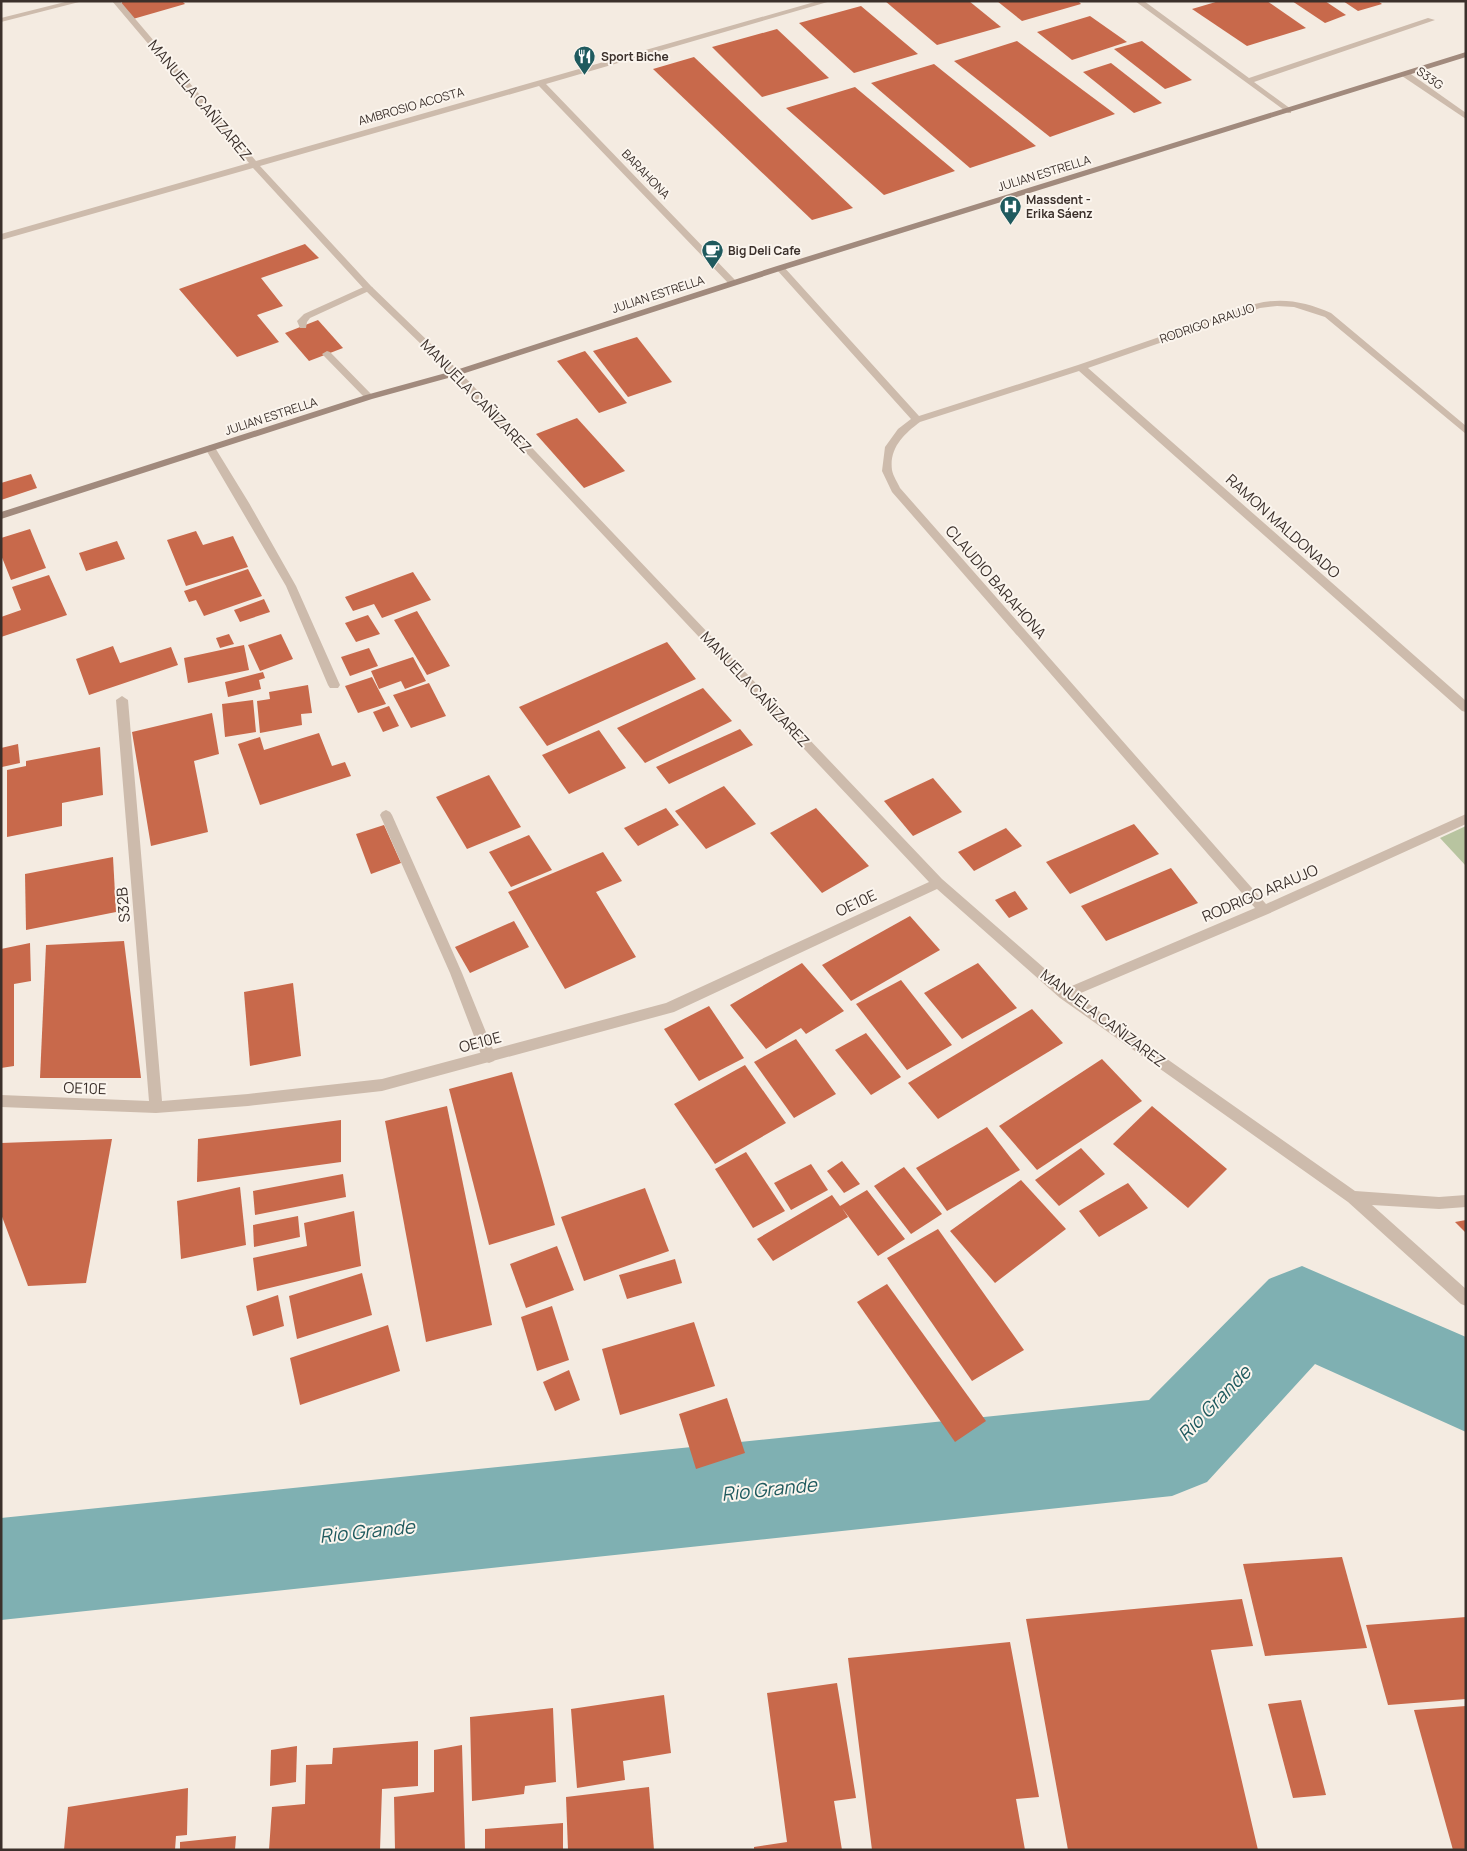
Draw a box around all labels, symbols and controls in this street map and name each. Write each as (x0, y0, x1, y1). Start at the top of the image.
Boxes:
street label: MANUELA CAÑIZAREZ (143, 35, 257, 165)
restaurant icon: Sport Biche (573, 44, 597, 75)
place label: Sport Biche (601, 48, 669, 65)
street label: S33G (1413, 63, 1447, 94)
street label: AMBROSIO ACOSTA (356, 83, 466, 129)
street label: BARAHONA (618, 145, 674, 203)
street label: JULIAN ESTRELLA (995, 151, 1093, 195)
place label: Massdent - Erika Sáenz (1026, 191, 1093, 222)
hospital icon: Massdent - Erika Sáenz (998, 194, 1022, 225)
cafe icon: Big Deli Cafe (700, 238, 724, 269)
place label: Big Deli Cafe (728, 242, 801, 259)
street label: JULIAN ESTRELLA (609, 271, 707, 317)
street label: RODRIGO ARAUJO (1157, 299, 1257, 347)
street label: MANUELA CAÑIZAREZ (416, 334, 536, 458)
street label: JULIAN ESTRELLA (222, 393, 320, 439)
street label: RAMON MALDONADO (1221, 469, 1345, 583)
street label: CLAUDIO BARAHONA (941, 521, 1052, 644)
street label: MANUELA CAÑIZAREZ (696, 627, 814, 751)
street label: RODRIGO ARAUJO (1199, 859, 1321, 927)
street label: OE10E (832, 884, 880, 922)
street label: S32B (111, 887, 135, 923)
street label: MANUELA CAÑIZAREZ (1036, 964, 1170, 1072)
street label: OE10E (457, 1026, 503, 1058)
street label: OE10E (63, 1077, 107, 1099)
water label: Rio Grande (1171, 1358, 1258, 1446)
water label: Rio Grande (720, 1471, 820, 1507)
water label: Rio Grande (318, 1513, 418, 1549)

